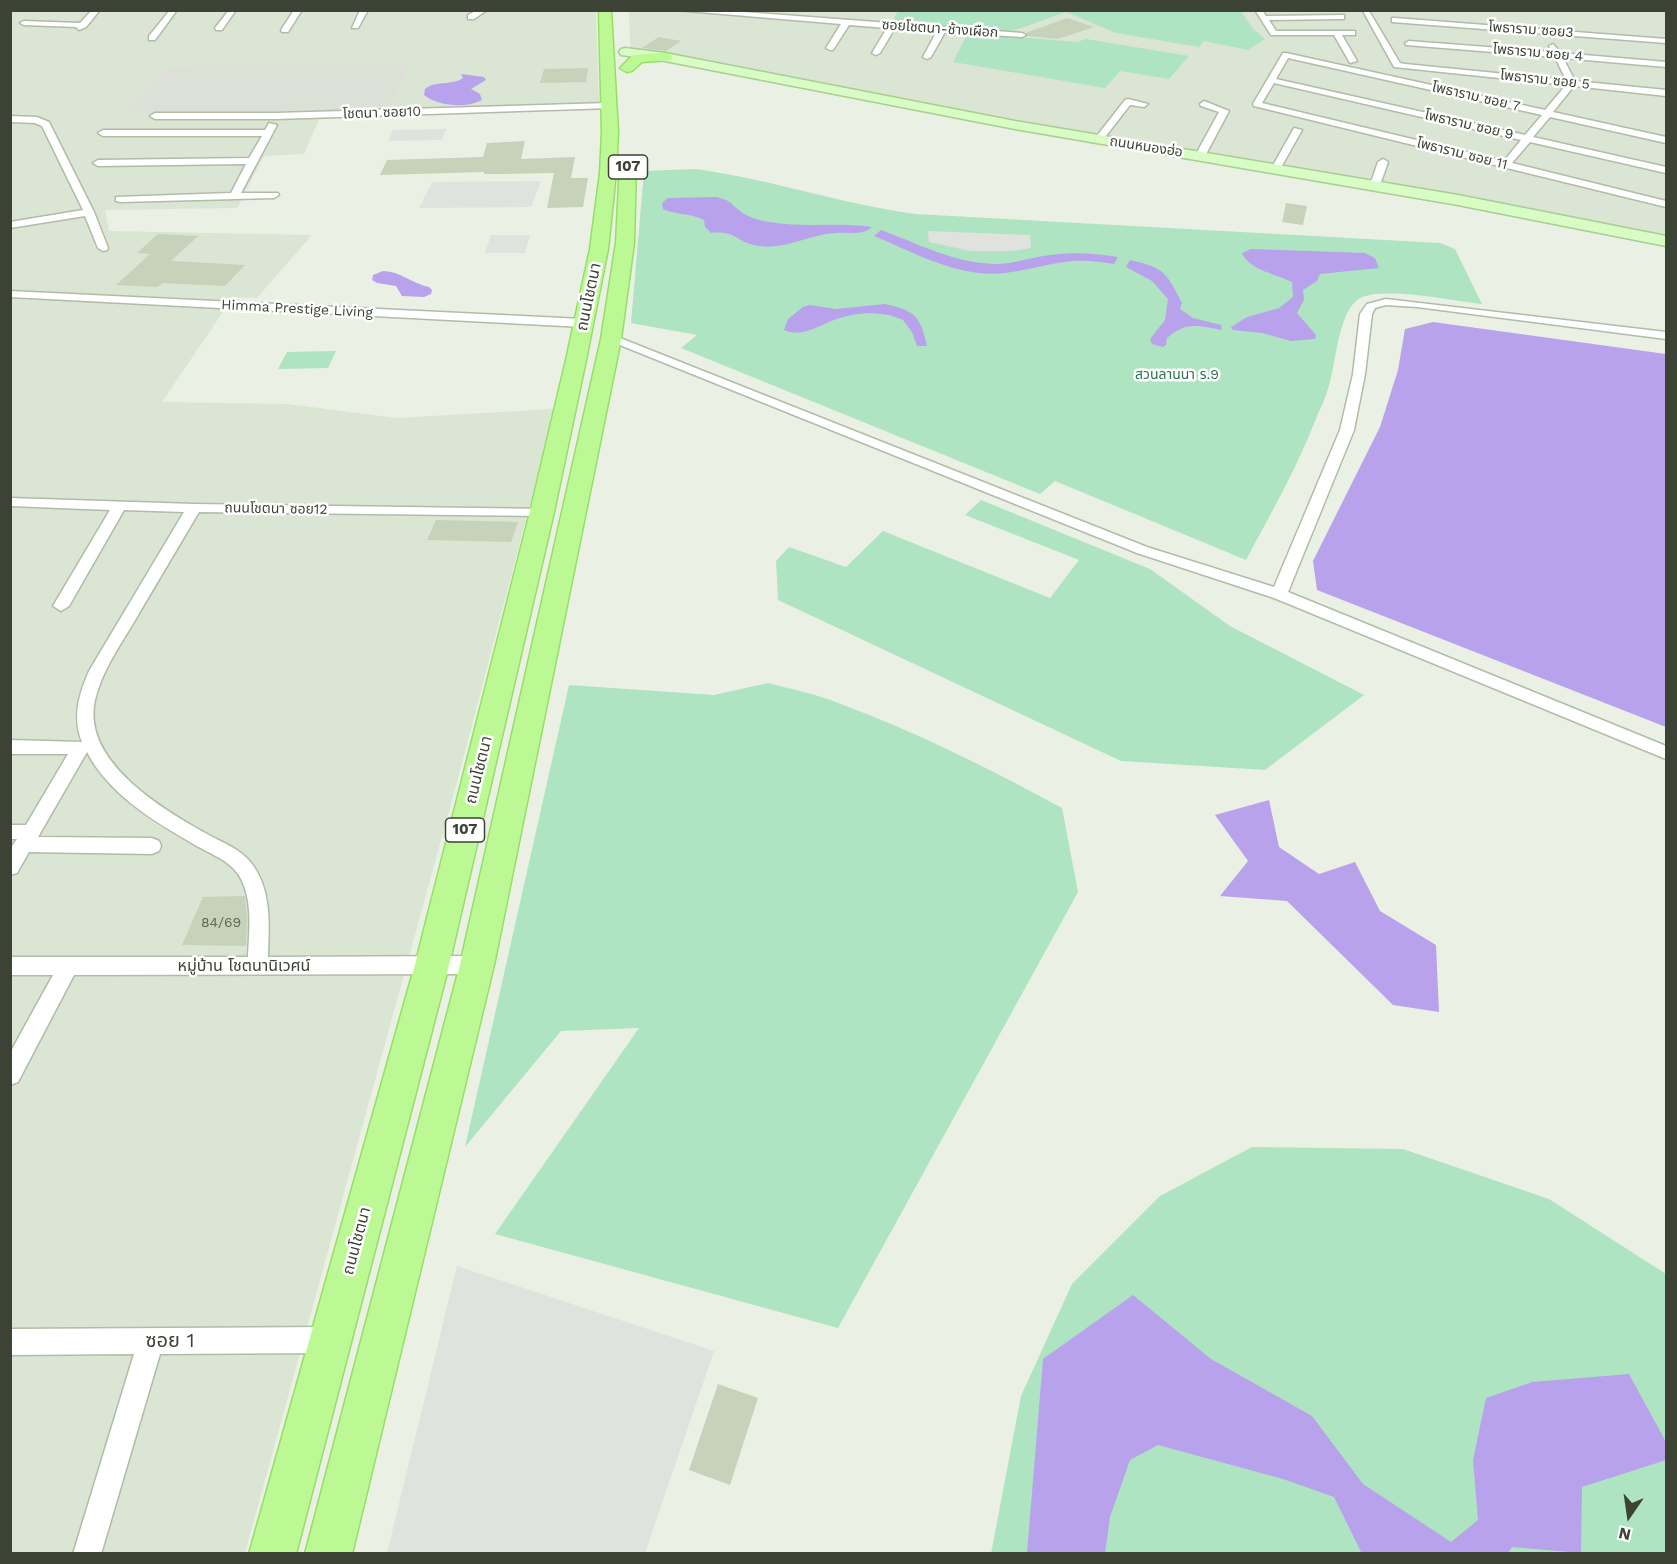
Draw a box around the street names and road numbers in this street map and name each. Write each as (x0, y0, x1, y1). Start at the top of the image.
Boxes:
street label: ซอยโชตนา-ช้างเผือก (881, 17, 999, 41)
street label: โพธาราม ซอย3 (1488, 19, 1574, 41)
street label: โพธาราม ซอย 4 (1492, 41, 1584, 65)
street label: โพธาราม ซอย 5 (1499, 67, 1591, 93)
street label: โพธาราม ซอย 7 (1430, 79, 1522, 115)
street label: โชตนา ซอย10 (343, 103, 421, 123)
street label: โพธาราม ซอย 9 (1423, 107, 1515, 143)
street label: ถนนหนองฮ่อ (1108, 133, 1184, 161)
street label: โพธาราม ซอย 11 (1415, 135, 1509, 173)
road number: 107 (608, 155, 648, 179)
street label: ถนนโชตนา (572, 261, 606, 333)
street label: Himma Prestige Living (221, 297, 373, 321)
street label: ถนนโชตนา ซอย12 (224, 500, 328, 518)
street label: ถนนโชตนา (461, 734, 497, 806)
road number: 107 (446, 818, 484, 842)
street label: หมู่บ้าน โชตนานิเวศน์ (178, 956, 310, 976)
street label: ถนนโชตนา (339, 1205, 375, 1277)
street label: ซอย 1 (145, 1329, 195, 1353)

